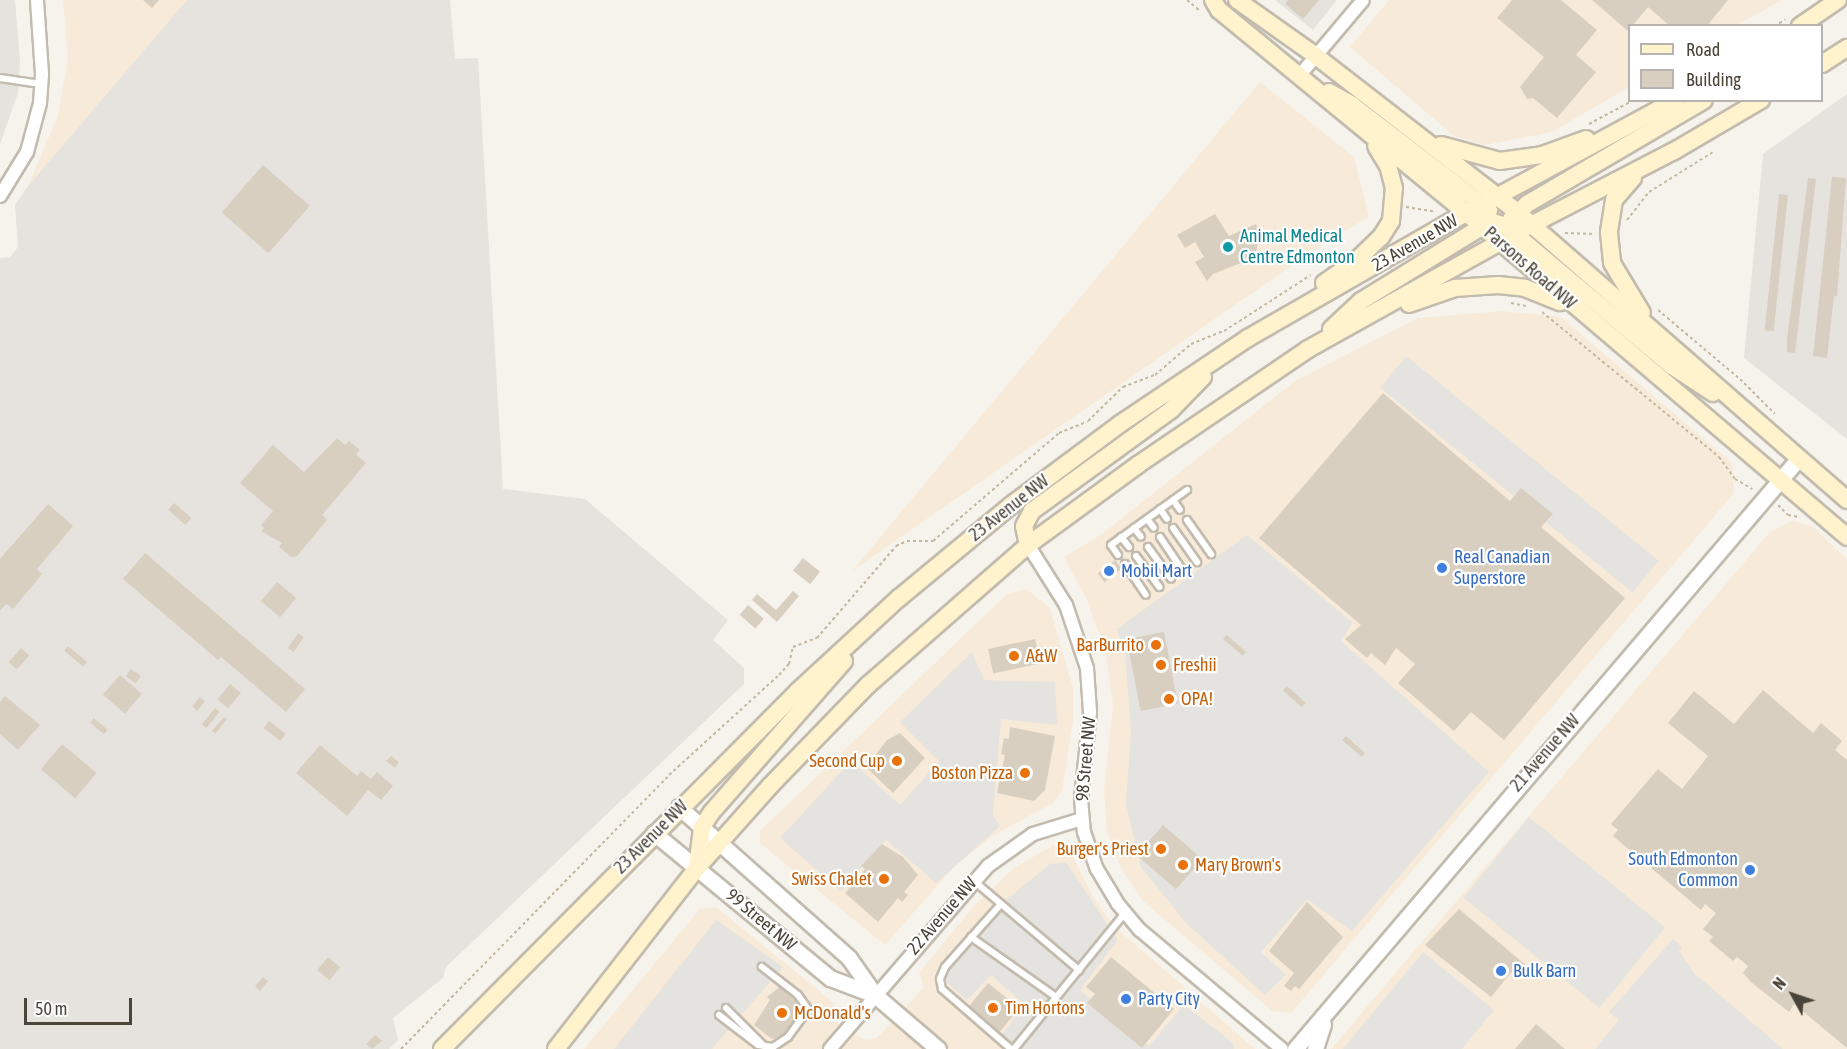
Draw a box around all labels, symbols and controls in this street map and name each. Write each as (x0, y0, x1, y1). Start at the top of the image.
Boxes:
legend (1628, 24, 1823, 102)
text: Road (1686, 39, 1720, 60)
text: Building (1686, 69, 1741, 90)
street label: 23 Avenue NW (1368, 210, 1462, 276)
street label: Parsons Road NW (1480, 222, 1580, 314)
place label: Animal Medical Centre Edmonton (1240, 226, 1355, 268)
marker: Animal Medical Centre Edmonton (1221, 240, 1235, 254)
street label: 23 Avenue NW (965, 470, 1053, 546)
place label: Real Canadian Superstore (1454, 547, 1550, 590)
place label: Mobil Mart (1121, 560, 1192, 582)
marker: Real Canadian Superstore (1435, 561, 1449, 575)
marker: Mobil Mart (1102, 564, 1116, 578)
place label: BarBurrito (1076, 634, 1144, 656)
marker: BarBurrito (1149, 638, 1163, 652)
place label: A&W (1026, 645, 1057, 667)
marker: A&W (1007, 649, 1021, 663)
place label: Freshii (1173, 654, 1217, 676)
marker: Freshii (1154, 658, 1168, 672)
place label: OPA! (1181, 688, 1213, 710)
marker: OPA! (1162, 692, 1176, 706)
street label: 21 Avenue NW (1506, 710, 1584, 796)
street label: 98 Street NW (1072, 716, 1100, 802)
place label: Second Cup (809, 750, 885, 772)
marker: Second Cup (890, 754, 904, 768)
place label: Boston Pizza (931, 762, 1013, 784)
marker: Boston Pizza (1018, 766, 1032, 780)
street label: 23 Avenue NW (610, 796, 692, 878)
place label: Burger's Priest (1056, 838, 1149, 860)
marker: Burger's Priest (1154, 842, 1168, 856)
place label: South Edmonton Common (1628, 849, 1738, 892)
place label: Mary Brown's (1195, 854, 1281, 876)
marker: Mary Brown's (1176, 858, 1190, 872)
marker: South Edmonton Common (1743, 863, 1757, 877)
place label: Swiss Chalet (791, 868, 872, 890)
marker: Swiss Chalet (877, 872, 891, 886)
street label: 22 Avenue NW (903, 873, 981, 959)
street label: 99 Street NW (721, 884, 801, 956)
place label: Bulk Barn (1513, 960, 1576, 982)
marker: Bulk Barn (1494, 964, 1508, 978)
north arrow (1763, 965, 1823, 1025)
text: N (1769, 974, 1789, 993)
scale bar (27, 986, 135, 1024)
place label: Party City (1138, 988, 1200, 1010)
marker: Party City (1119, 992, 1133, 1006)
place label: Tim Hortons (1005, 997, 1085, 1019)
text: 50 m (35, 998, 67, 1019)
marker: Tim Hortons (986, 1001, 1000, 1015)
place label: McDonald's (794, 1002, 871, 1024)
marker: McDonald's (775, 1006, 789, 1020)

